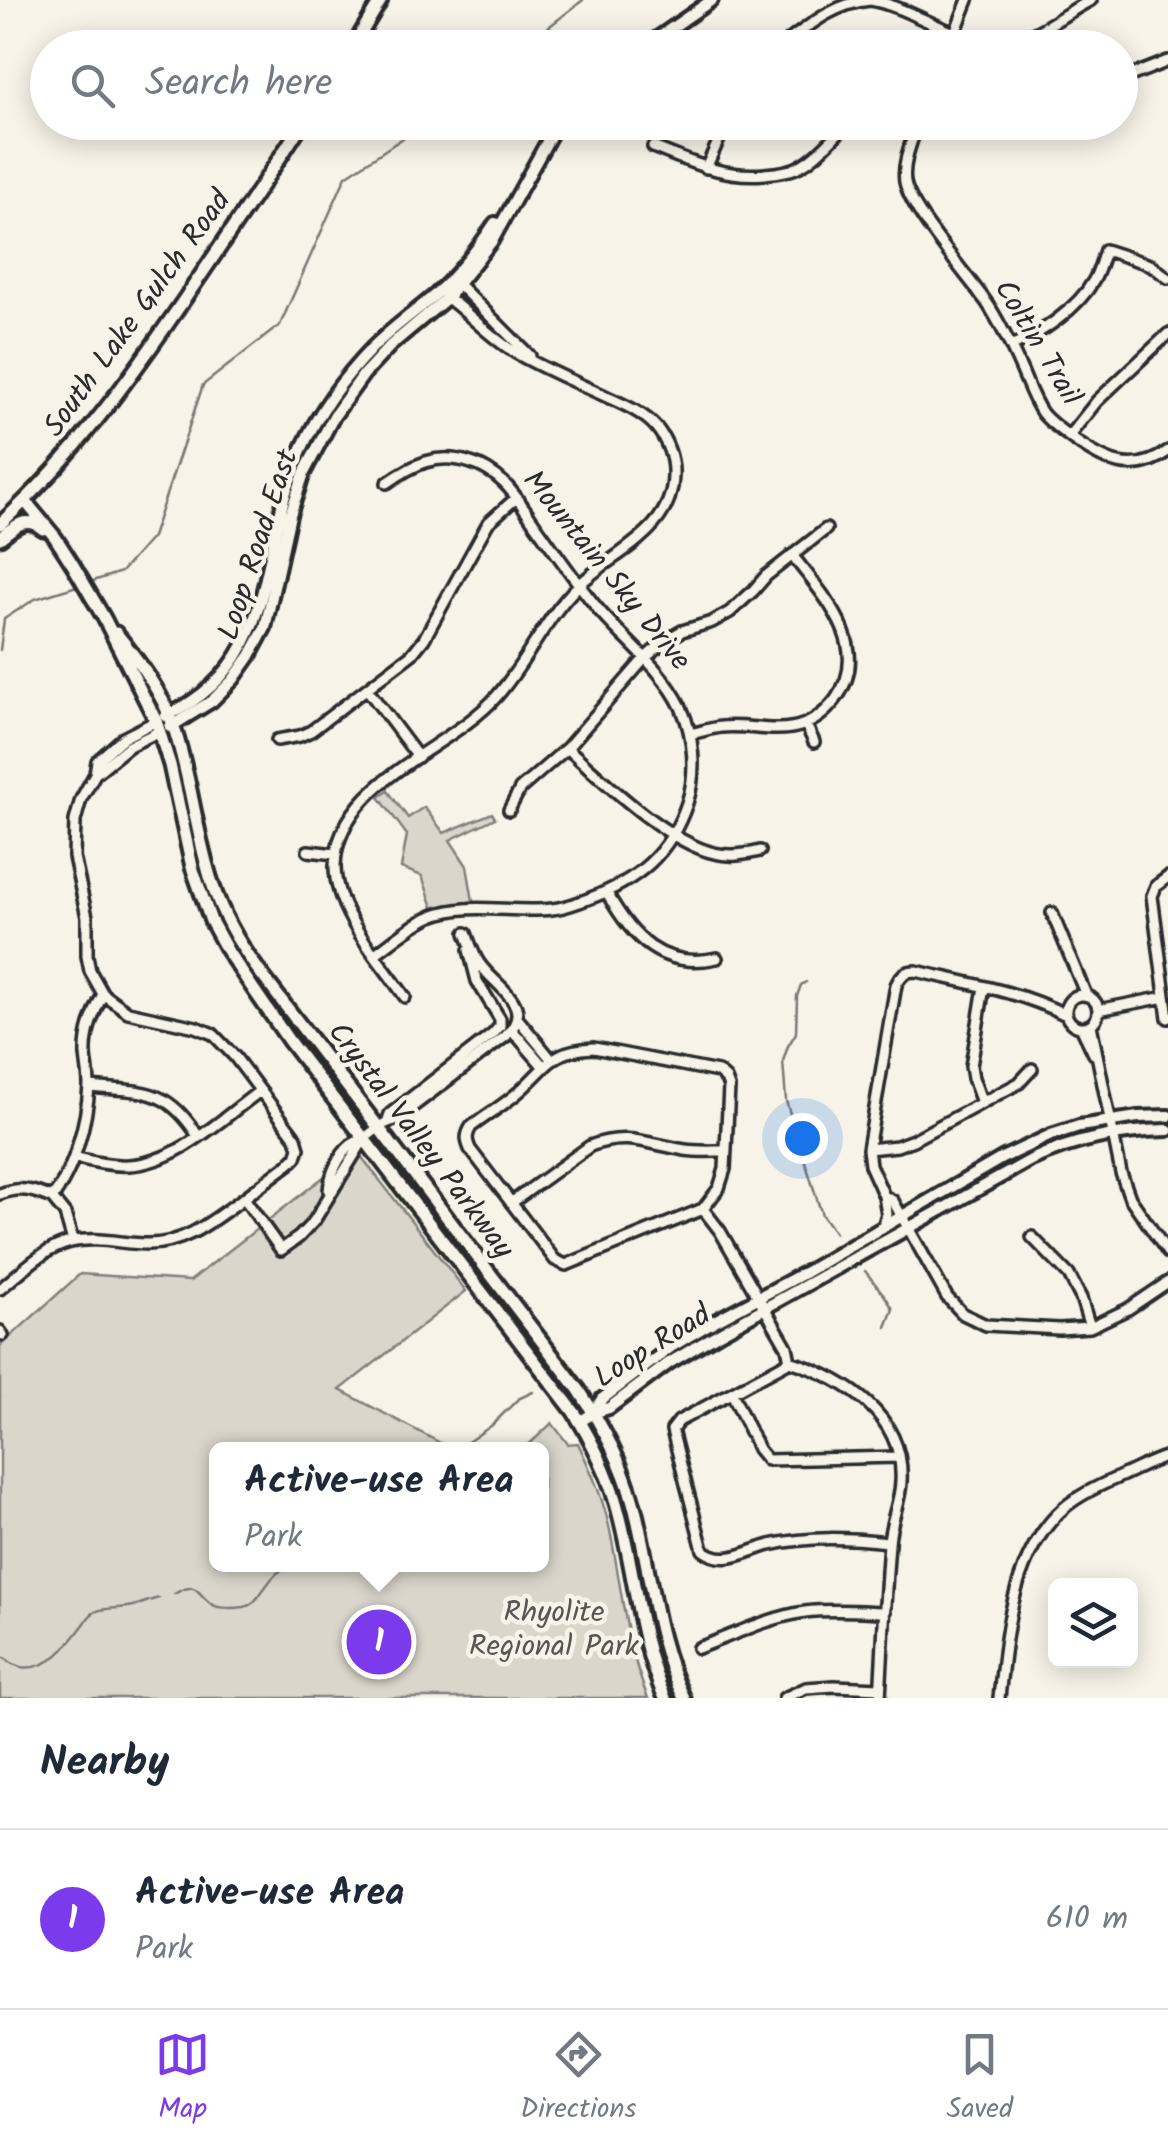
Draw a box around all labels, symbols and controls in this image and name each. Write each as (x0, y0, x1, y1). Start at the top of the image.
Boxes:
search box (30, 30, 1138, 140)
text: Search here (145, 55, 332, 115)
icon: search (65, 58, 120, 113)
street label: South Lake Gulch Road (32, 180, 245, 448)
street label: Coltin Trail (980, 271, 1094, 415)
street label: Loop Road East (206, 443, 313, 647)
street label: Mountain Sky Drive (510, 460, 702, 682)
street label: Crystal Valley Parkway (315, 1012, 526, 1271)
your location (777, 1113, 828, 1164)
street label: Loop Road (585, 1292, 722, 1402)
popup (209, 1442, 549, 1572)
text: Active-use Area (244, 1452, 514, 1512)
text: Park (244, 1512, 302, 1563)
map controls (1048, 1578, 1138, 1668)
button: layers (1048, 1578, 1138, 1668)
park label: Rhyolite Regional Park (469, 1589, 640, 1671)
pin: 1 (346, 1604, 412, 1680)
text: Nearby (40, 1730, 169, 1797)
text: Active-use Area (135, 1864, 404, 1924)
text: 1 (68, 1894, 77, 1945)
text: 610 m (1046, 1894, 1128, 1945)
text: Park (135, 1924, 193, 1975)
tab: Map (155, 2027, 210, 2132)
tab: Directions (520, 2027, 636, 2132)
tab: Saved (947, 2027, 1013, 2132)

